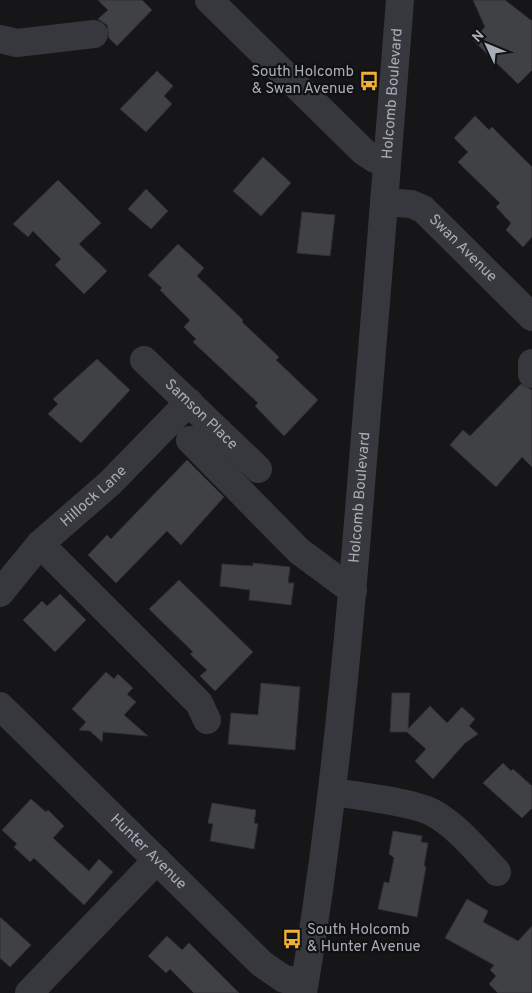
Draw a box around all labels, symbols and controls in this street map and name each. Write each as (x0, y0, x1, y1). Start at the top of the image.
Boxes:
north arrow (462, 20, 512, 70)
street label: Holcomb Boulevard (378, 27, 407, 160)
text: N (469, 27, 488, 47)
place label: South Holcomb & Swan Avenue (251, 63, 354, 99)
bus stop icon: South Holcomb & Swan Avenue (358, 70, 380, 92)
street label: Swan Avenue (425, 210, 501, 286)
street label: Samson Place (160, 375, 242, 454)
street label: Holcomb Boulevard (345, 431, 375, 564)
street label: Hillock Lane (57, 462, 131, 531)
street label: Hunter Avenue (106, 810, 191, 894)
place label: South Holcomb & Hunter Avenue (307, 921, 421, 957)
bus stop icon: South Holcomb & Hunter Avenue (281, 928, 303, 950)

